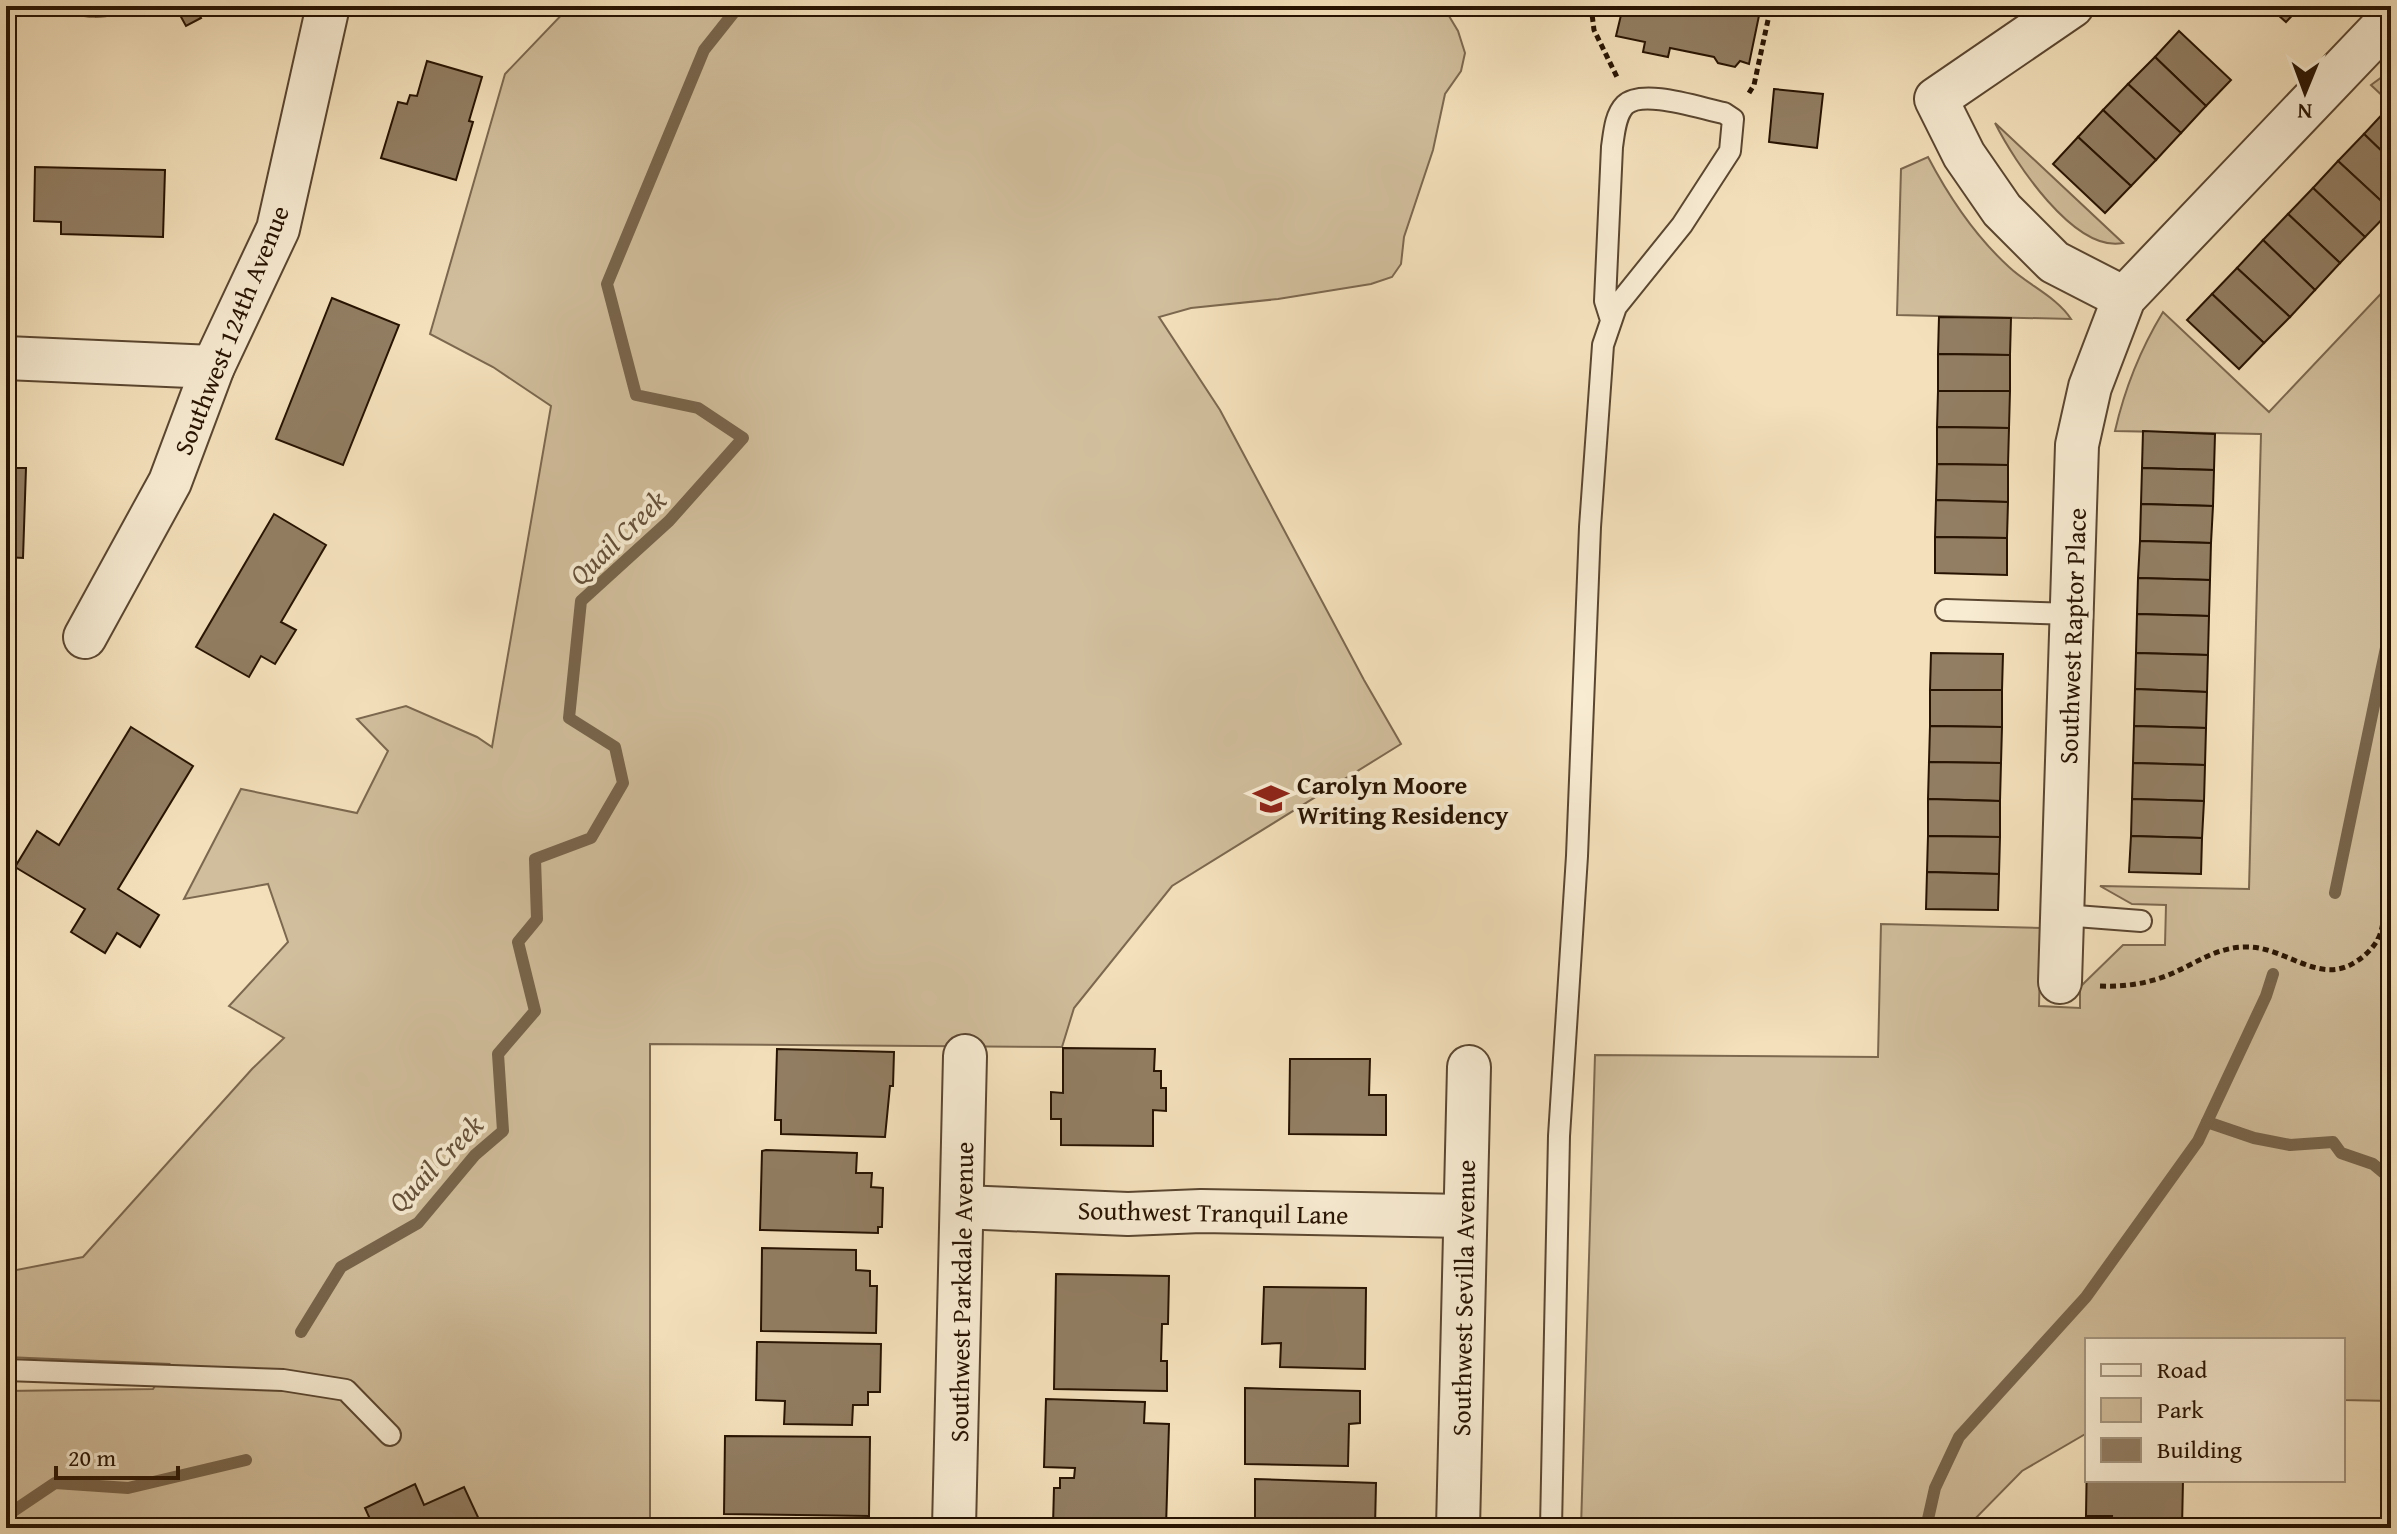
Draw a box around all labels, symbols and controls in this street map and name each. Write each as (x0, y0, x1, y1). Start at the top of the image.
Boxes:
north arrow (2265, 52, 2345, 132)
text: N (2297, 96, 2312, 128)
street label: Southwest 124th Avenue (163, 199, 299, 461)
water label: Quail Creek (559, 480, 675, 594)
street label: Southwest Raptor Place (2048, 507, 2096, 765)
place label: Carolyn Moore Writing Residency (1297, 765, 1509, 834)
school or university icon: Carolyn Moore Writing Residency (1252, 780, 1290, 818)
water label: Quail Creek (378, 1105, 492, 1221)
street label: Southwest Parkdale Avenue (939, 1141, 983, 1443)
street label: Southwest Sevilla Avenue (1441, 1159, 1485, 1437)
street label: Southwest Tranquil Lane (1077, 1190, 1349, 1234)
legend (2085, 1338, 2345, 1482)
text: Road (2157, 1352, 2207, 1387)
text: Park (2157, 1392, 2204, 1427)
scale bar (56, 1430, 178, 1480)
text: Building (2157, 1432, 2242, 1467)
text: 20 m (68, 1440, 116, 1475)

